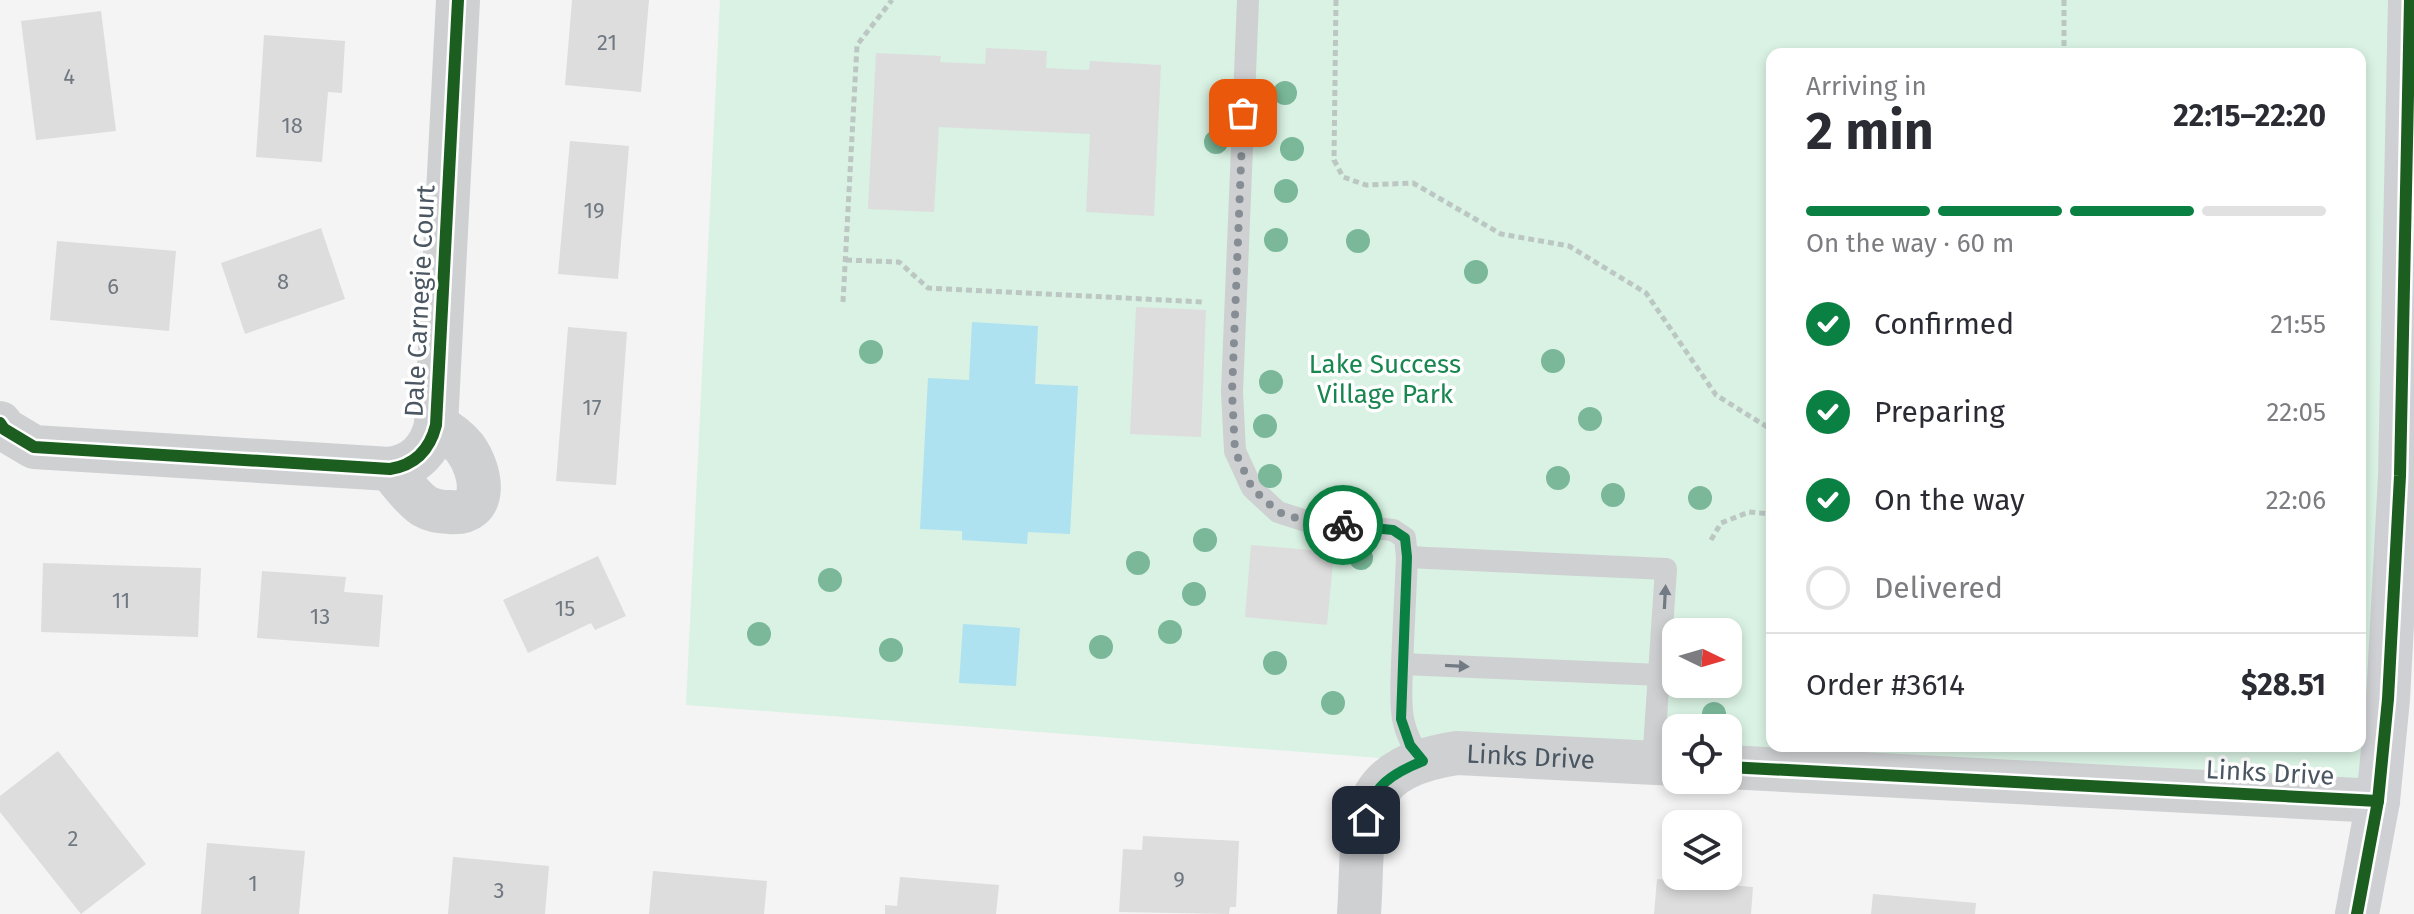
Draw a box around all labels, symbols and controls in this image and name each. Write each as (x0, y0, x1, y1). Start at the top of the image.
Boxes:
house number: 21 (597, 29, 617, 56)
house number: 4 (63, 63, 75, 90)
text: Arriving in (1806, 71, 1927, 102)
pin (1209, 79, 1277, 147)
icon: bag (1221, 91, 1265, 135)
text: 22:15–22:20 (2173, 98, 2326, 134)
text: 2 min (1806, 100, 1934, 163)
house number: 18 (281, 112, 303, 139)
street label: Dale Carnegie Court (398, 183, 442, 418)
house number: 19 (583, 197, 605, 224)
text: On the way · 60 m (1806, 228, 2014, 259)
house number: 8 (277, 268, 289, 295)
house number: 6 (107, 273, 119, 300)
icon: check (1806, 302, 1850, 346)
text: Confirmed (1874, 306, 2014, 342)
text: 21:55 (2270, 309, 2326, 340)
park label: Lake Success Village Park (1309, 349, 1461, 410)
icon: check (1806, 390, 1850, 434)
house number: 17 (582, 394, 602, 421)
text: Preparing (1874, 394, 2005, 430)
text: 22:05 (2266, 397, 2326, 428)
icon: check (1806, 478, 1850, 522)
text: On the way (1874, 482, 2025, 518)
courier (1303, 485, 1383, 565)
text: 22:06 (2266, 485, 2326, 516)
icon: bike (1321, 503, 1365, 547)
text: Delivered (1874, 570, 2003, 606)
one-way arrow (1658, 584, 1671, 609)
house number: 11 (112, 587, 130, 614)
house number: 15 (555, 595, 575, 622)
house number: 13 (310, 603, 330, 630)
north arrow (1662, 618, 1742, 698)
map controls (1662, 618, 1742, 890)
one-way arrow (1445, 660, 1470, 673)
text: Order #3614 (1806, 667, 1965, 703)
text: $28.51 (2241, 667, 2326, 703)
button: locate (1662, 714, 1742, 794)
street label: Links Drive (1466, 738, 1596, 775)
street label: Links Drive (2205, 754, 2335, 792)
pin (1332, 786, 1400, 854)
icon: home (1344, 798, 1388, 842)
button: layers (1662, 810, 1742, 890)
house number: 2 (68, 825, 78, 852)
house number: 9 (1173, 866, 1185, 893)
house number: 1 (248, 870, 258, 897)
house number: 3 (494, 877, 504, 904)

